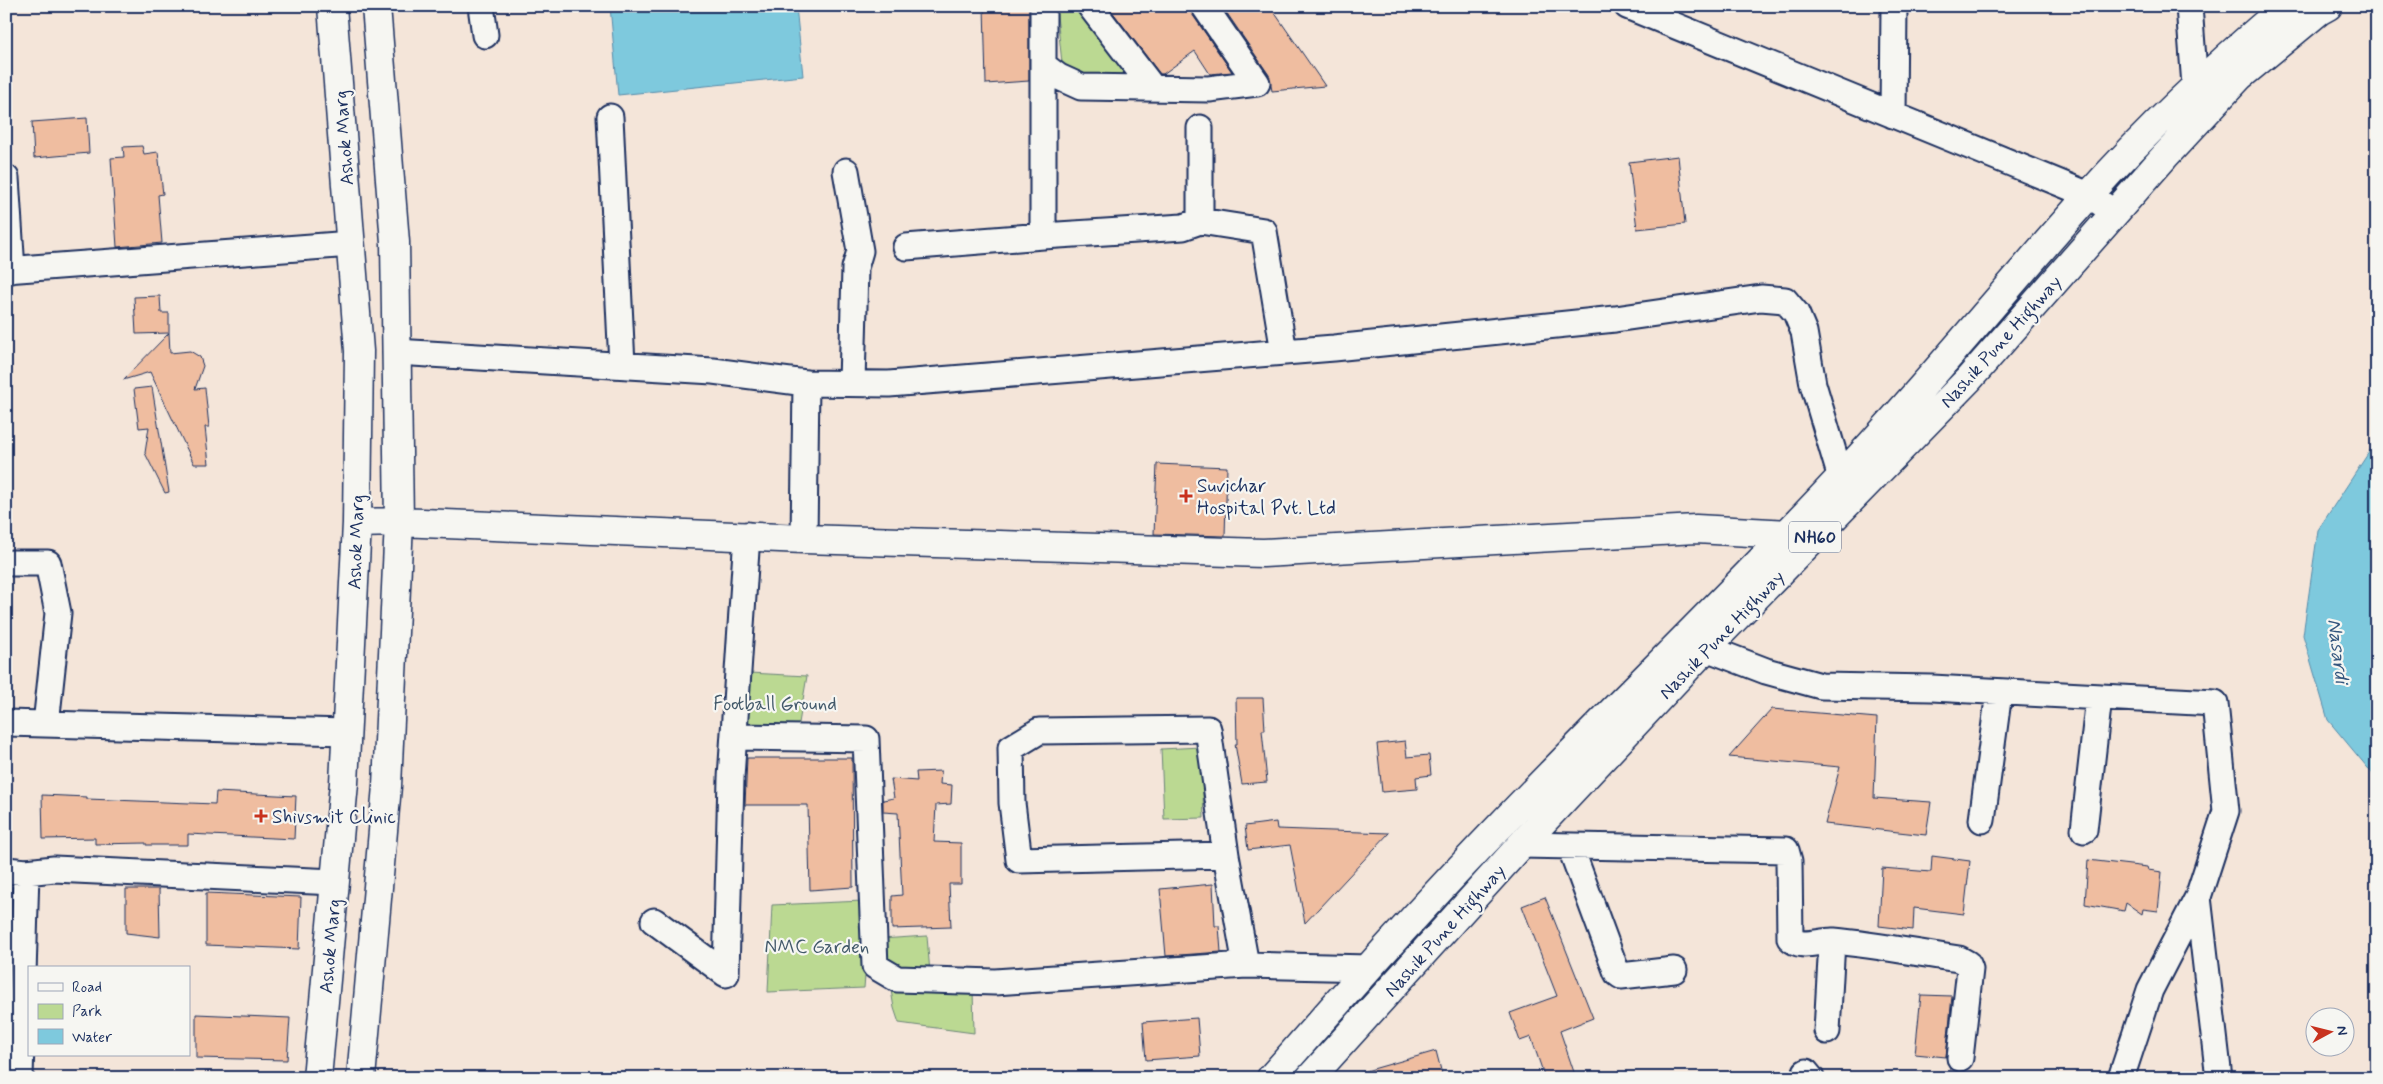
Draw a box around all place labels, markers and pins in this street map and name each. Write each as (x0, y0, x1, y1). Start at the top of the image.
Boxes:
place label: Suvichar Hospital Pvt. Ltd (1197, 474, 1336, 521)
marker: Suvichar Hospital Pvt. Ltd (1179, 489, 1193, 503)
place label: Shivsmit Clinic (272, 805, 396, 830)
marker: Shivsmit Clinic (254, 809, 268, 823)

